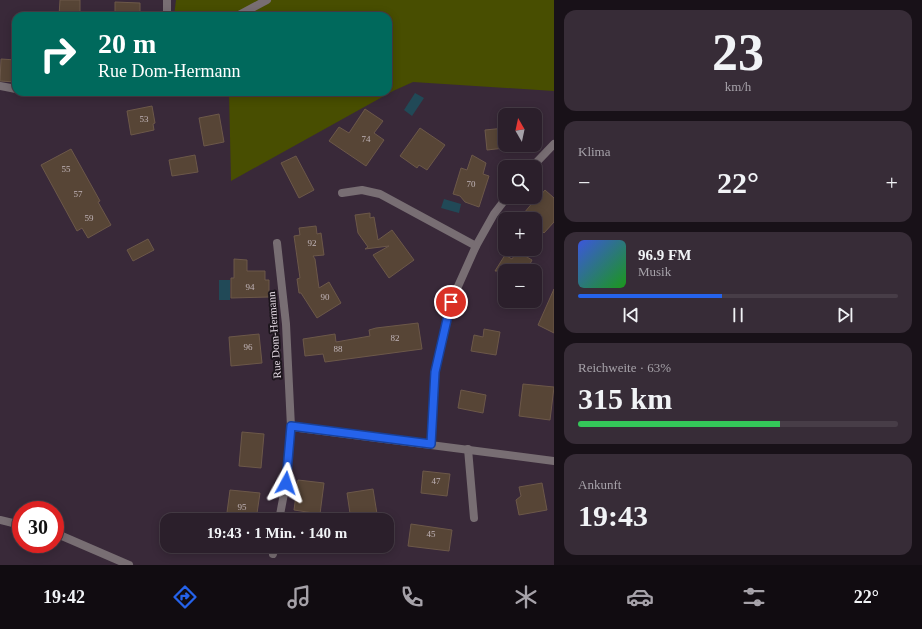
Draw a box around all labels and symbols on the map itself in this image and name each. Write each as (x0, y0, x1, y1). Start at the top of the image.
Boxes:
north arrow (498, 108, 542, 152)
house number: 53 (140, 114, 149, 124)
house number: 74 (362, 134, 371, 144)
house number: 55 (62, 164, 71, 174)
house number: 70 (467, 179, 476, 189)
house number: 57 (74, 189, 83, 199)
house number: 59 (85, 213, 94, 223)
house number: 92 (308, 238, 317, 248)
house number: 94 (246, 282, 255, 292)
pin (434, 285, 468, 319)
street label: Rue Dom-Hermann (265, 291, 283, 379)
house number: 90 (321, 292, 330, 302)
house number: 82 (391, 333, 400, 343)
house number: 96 (244, 342, 253, 352)
house number: 88 (334, 344, 343, 354)
position arrow (265, 462, 307, 504)
house number: 47 (432, 476, 441, 486)
speed limit sign: 30 (12, 501, 64, 553)
house number: 95 (238, 502, 247, 512)
house number: 45 (427, 529, 436, 539)

